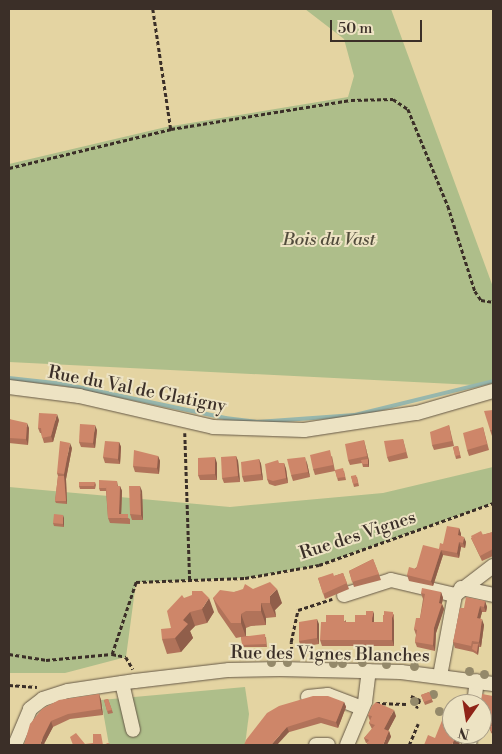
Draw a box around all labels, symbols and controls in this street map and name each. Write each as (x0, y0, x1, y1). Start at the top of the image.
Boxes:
scale bar (332, 10, 424, 42)
text: 50 m (338, 19, 372, 38)
park label: Bois du Vast (283, 229, 375, 251)
street label: Rue du Val de Glatigny (46, 362, 228, 418)
street label: Rue des Vignes (297, 507, 419, 565)
street label: Rue des Vignes Blanches (230, 642, 430, 668)
north arrow (442, 694, 492, 744)
text: N (456, 723, 471, 743)

